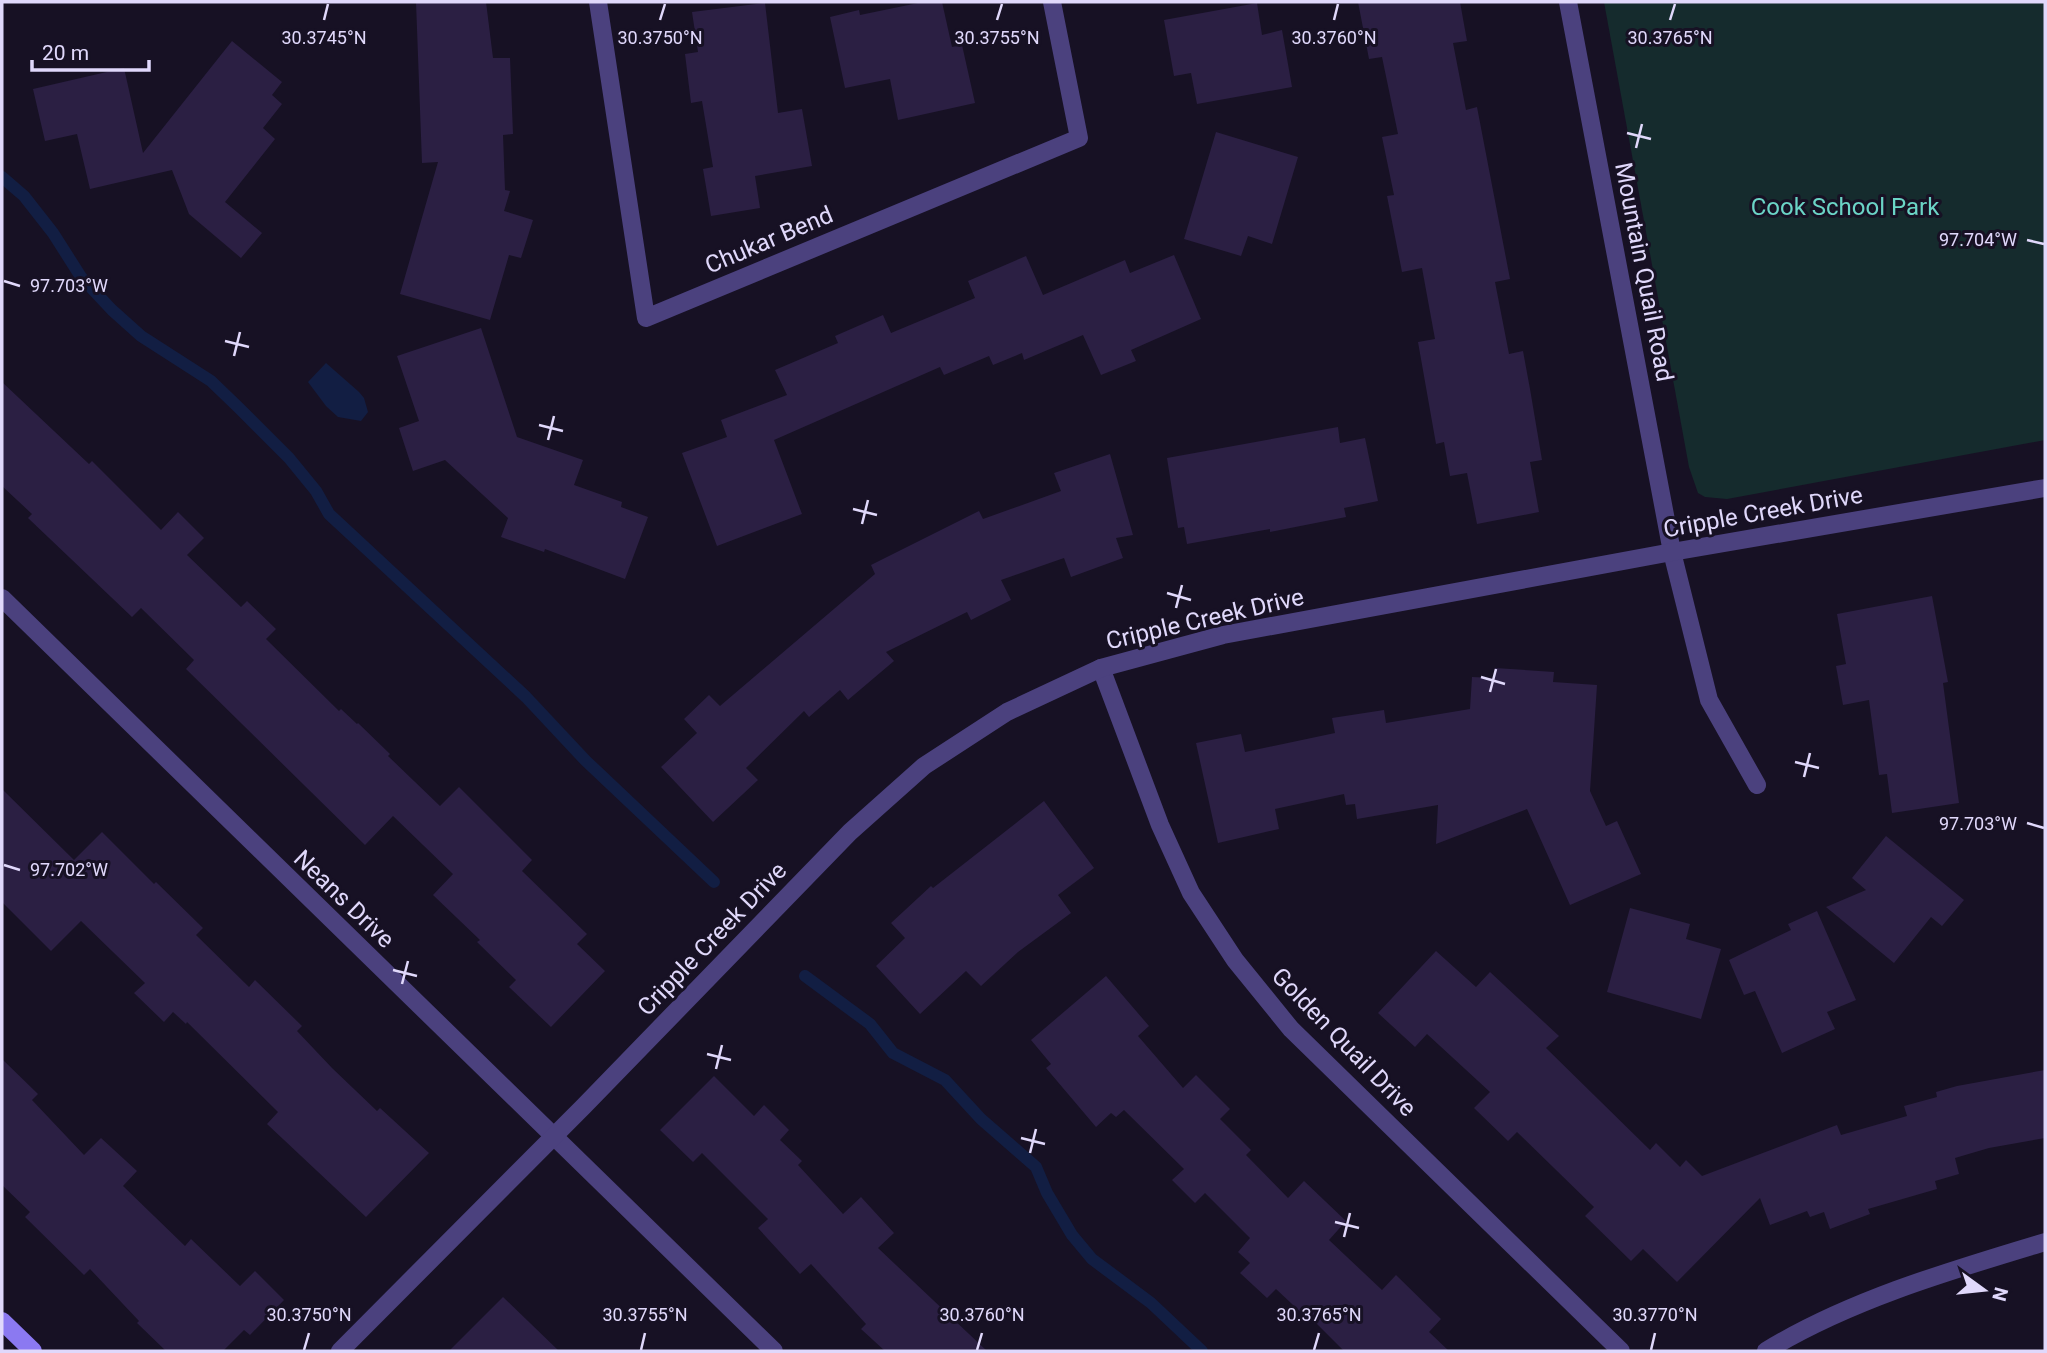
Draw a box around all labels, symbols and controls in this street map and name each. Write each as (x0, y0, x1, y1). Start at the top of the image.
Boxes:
text: 30.3745°N (281, 27, 367, 48)
text: 30.3750°N (617, 27, 703, 48)
text: 30.3755°N (954, 27, 1040, 48)
text: 30.3760°N (1291, 27, 1377, 48)
text: 30.3765°N (1627, 27, 1713, 48)
scale bar (32, 28, 149, 72)
text: 20 m (42, 41, 89, 65)
street label: Mountain Quail Road (1609, 160, 1679, 384)
park label: Cook School Park (1751, 193, 1940, 221)
street label: Chukar Bend (701, 201, 837, 279)
text: 97.704°W (1939, 229, 2017, 250)
text: 97.703°W (30, 275, 108, 296)
street label: Cripple Creek Drive (1661, 481, 1865, 543)
street label: Cripple Creek Drive (1103, 583, 1307, 655)
text: 97.703°W (1939, 813, 2017, 834)
street label: Neans Drive (288, 844, 400, 954)
street label: Cripple Creek Drive (632, 857, 792, 1021)
text: 97.702°W (30, 859, 108, 880)
street label: Golden Quail Drive (1266, 962, 1422, 1122)
north arrow (1949, 1255, 2019, 1325)
text: N (1987, 1285, 2013, 1304)
text: 30.3750°N (266, 1304, 352, 1325)
text: 30.3755°N (602, 1304, 688, 1325)
text: 30.3760°N (939, 1304, 1025, 1325)
text: 30.3765°N (1276, 1304, 1362, 1325)
text: 30.3770°N (1612, 1304, 1698, 1325)

